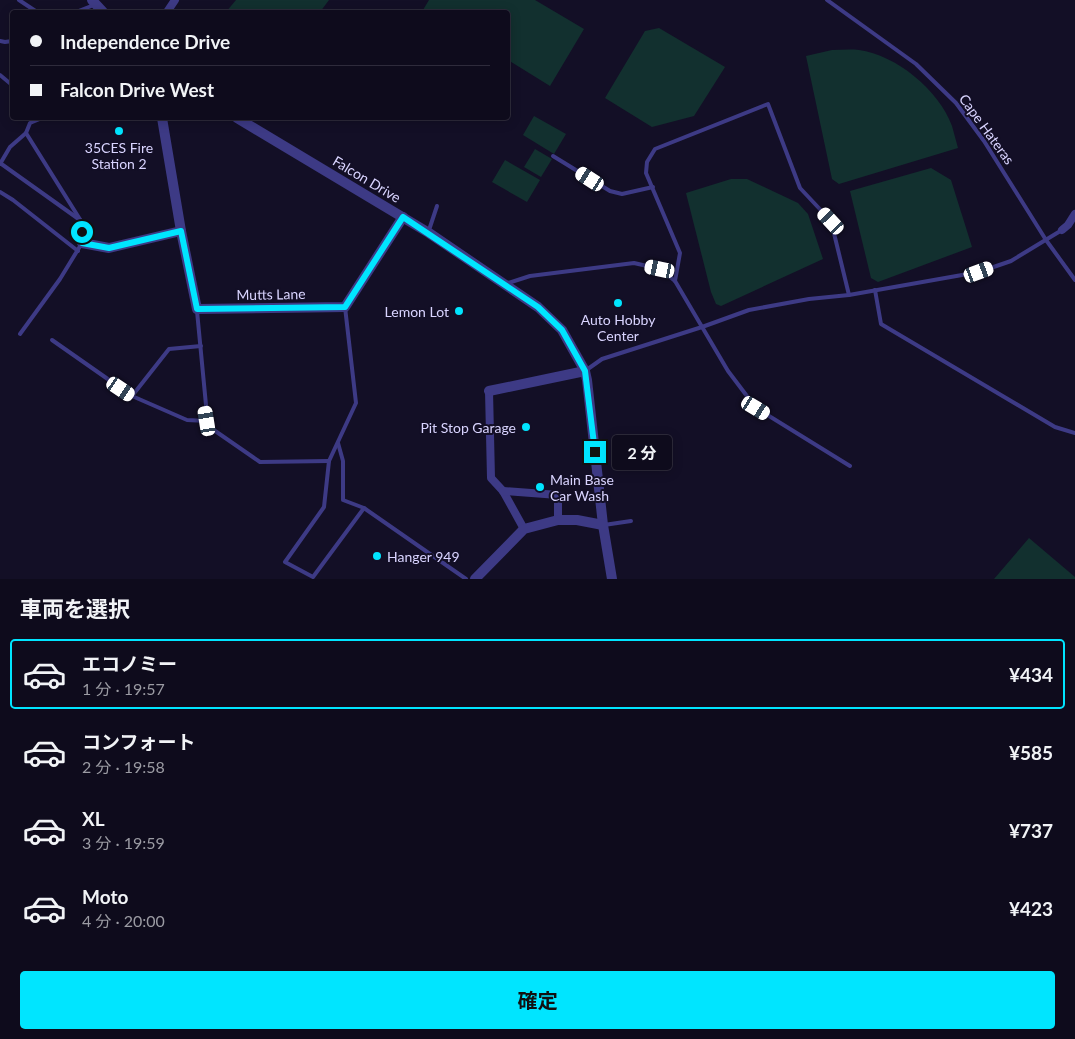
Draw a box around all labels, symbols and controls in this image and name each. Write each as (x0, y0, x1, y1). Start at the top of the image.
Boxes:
text: Independence Drive (60, 30, 230, 53)
text: Falcon Drive West (60, 78, 214, 101)
street label: Cape Hateras (956, 90, 1018, 168)
marker: 35CES Fire Station 2 (113, 125, 125, 137)
place label: 35CES Fire Station 2 (85, 139, 153, 172)
street label: Falcon Drive (330, 152, 404, 206)
car (573, 165, 606, 193)
car (815, 205, 846, 237)
route start (71, 221, 93, 243)
car (643, 259, 676, 279)
car (962, 260, 995, 284)
street label: Mutts Lane (236, 285, 306, 303)
marker: Auto Hobby Center (612, 297, 624, 309)
place label: Lemon Lot (385, 303, 449, 320)
marker: Lemon Lot (453, 305, 465, 317)
place label: Auto Hobby Center (581, 311, 656, 344)
car (104, 374, 137, 404)
car (739, 394, 772, 422)
car (197, 405, 216, 437)
place label: Pit Stop Garage (420, 419, 516, 436)
marker: Pit Stop Garage (520, 421, 532, 433)
callout: 2 分 (612, 434, 672, 470)
route end (584, 441, 606, 463)
text: 2 分 (627, 443, 657, 462)
place label: Main Base Car Wash (550, 471, 614, 504)
marker: Main Base Car Wash (534, 481, 546, 493)
place label: Hanger 949 (387, 548, 460, 565)
marker: Hanger 949 (371, 550, 383, 562)
text: 車両を選択 (20, 595, 130, 622)
icon: car (22, 652, 67, 697)
text: エコノミー (82, 652, 177, 675)
text: ¥434 (1009, 663, 1053, 686)
text: 1 分 · 19:57 (82, 679, 165, 698)
icon: car (22, 730, 67, 775)
text: コンフォート (82, 730, 195, 753)
text: ¥585 (1009, 741, 1053, 764)
text: 2 分 · 19:58 (82, 757, 165, 776)
text: XL (82, 807, 105, 830)
icon: car (22, 808, 67, 853)
text: ¥737 (1009, 819, 1053, 842)
text: 3 分 · 19:59 (82, 833, 165, 852)
text: Moto (82, 885, 128, 908)
icon: car (22, 886, 67, 931)
text: ¥423 (1009, 897, 1053, 920)
text: 4 分 · 20:00 (82, 911, 165, 930)
button: 確定 (20, 971, 1055, 1029)

